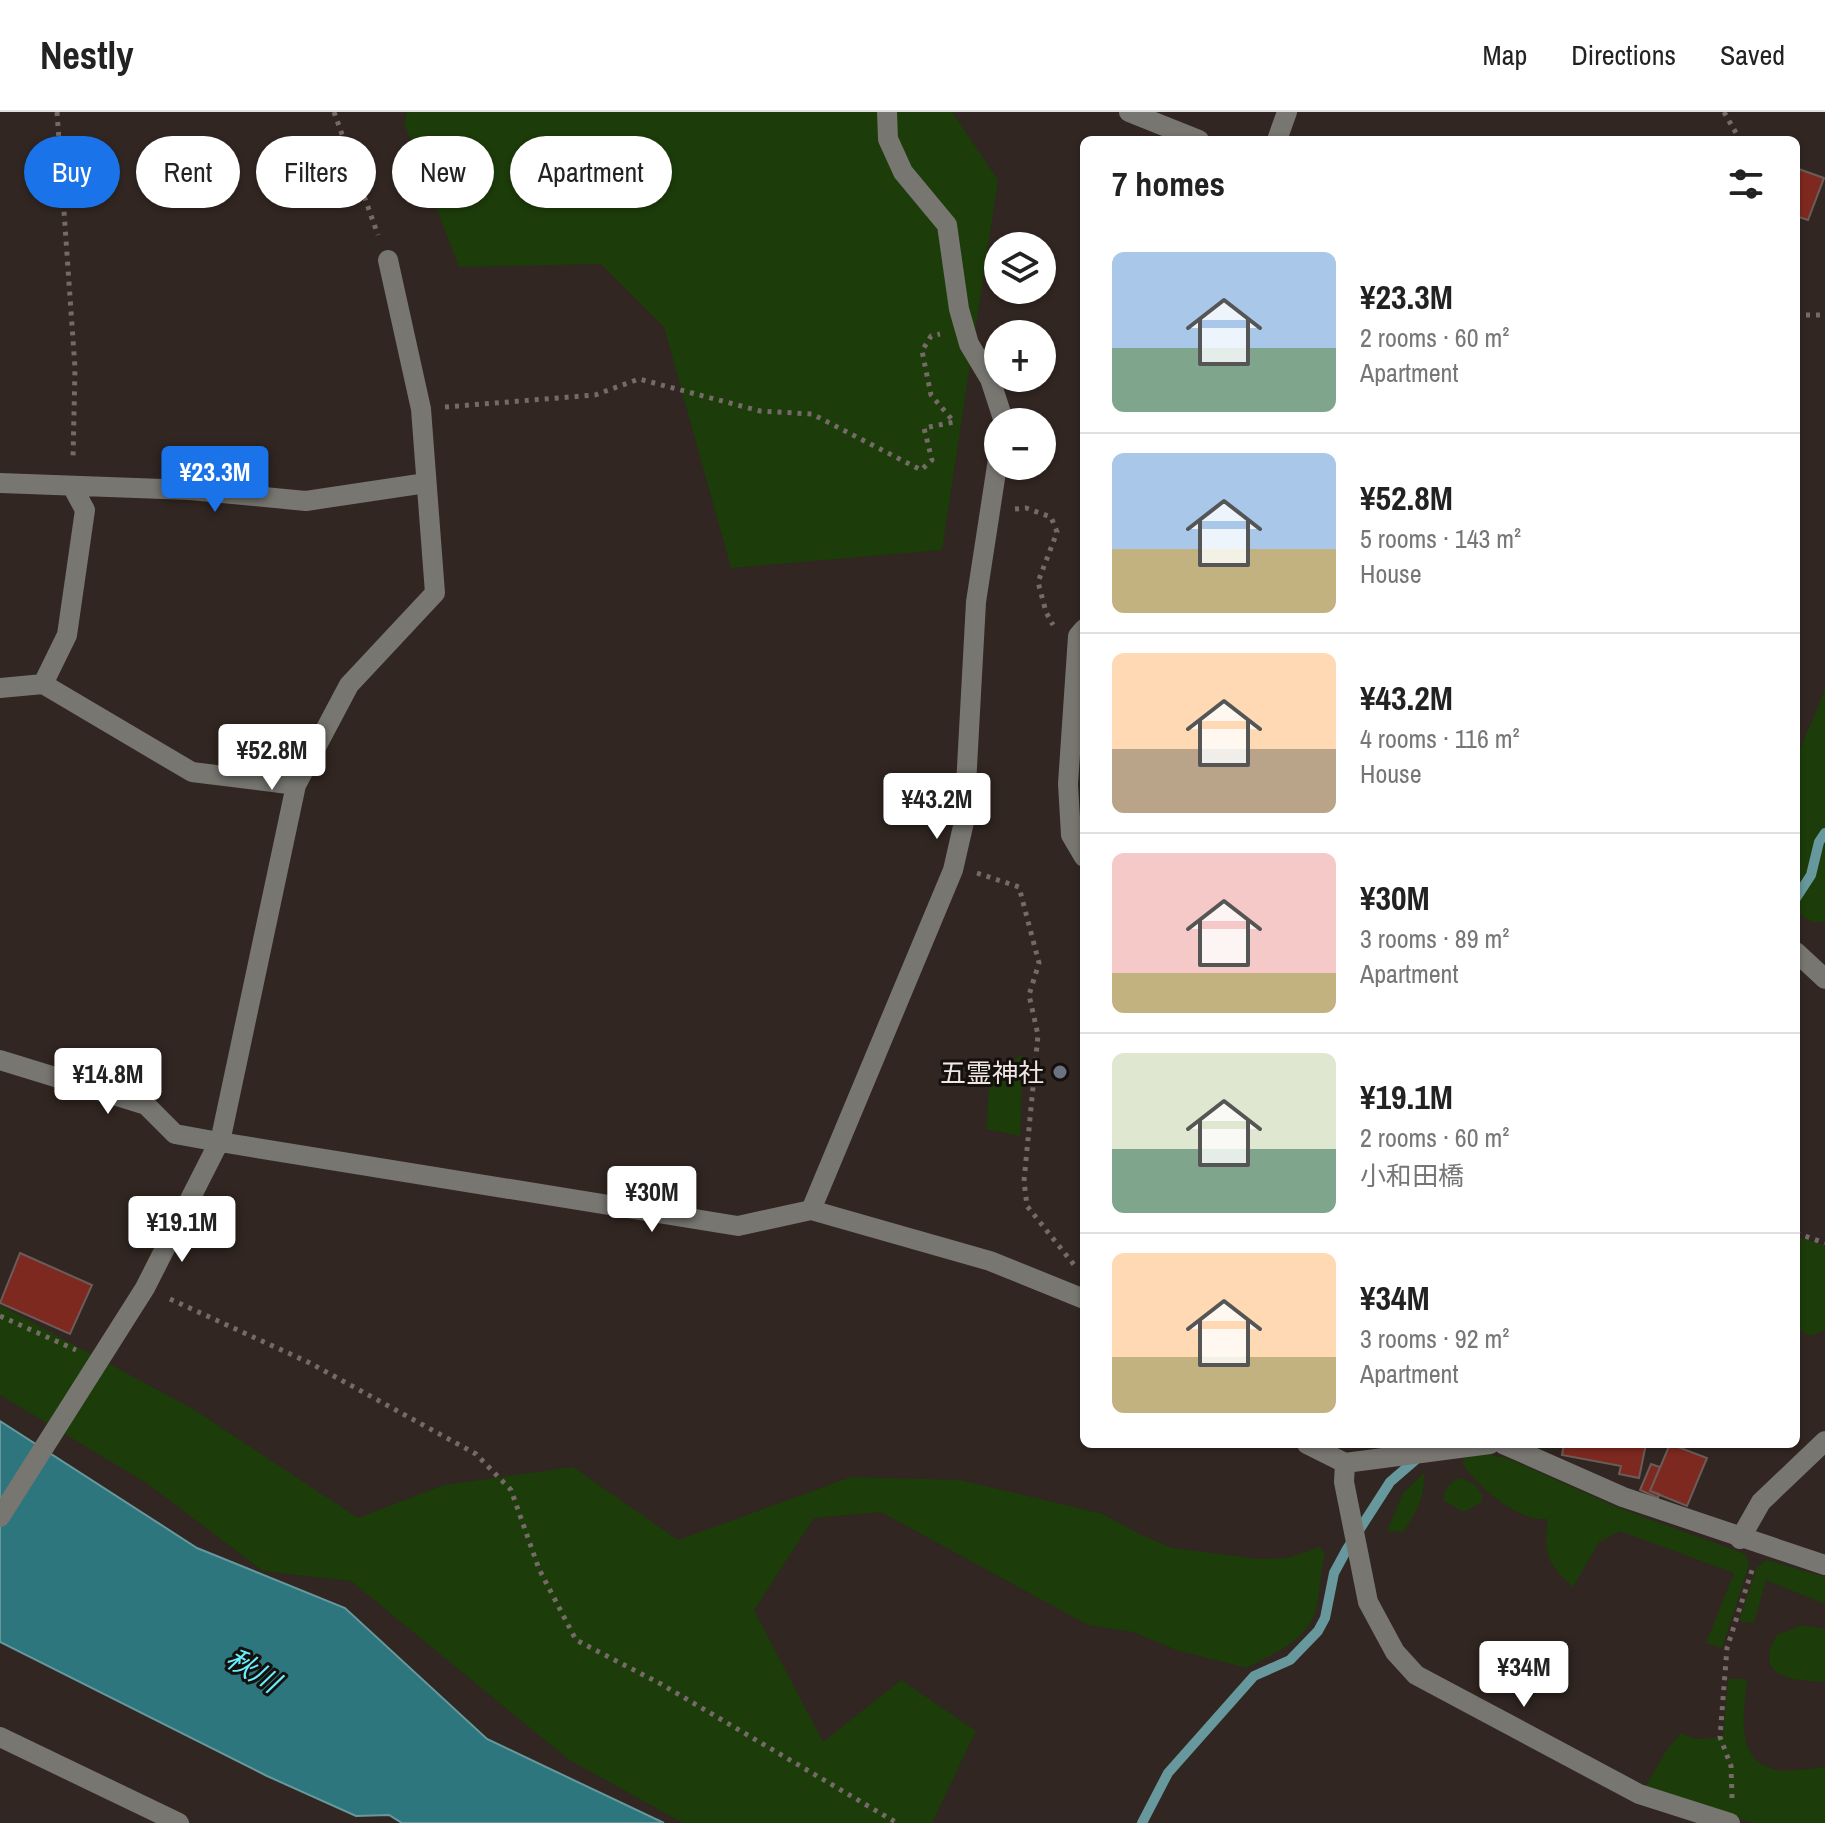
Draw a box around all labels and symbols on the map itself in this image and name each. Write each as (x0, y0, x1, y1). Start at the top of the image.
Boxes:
pin: ¥23.3M (150, 446, 280, 514)
pin: ¥52.8M (207, 724, 337, 792)
pin: ¥43.2M (872, 773, 1002, 841)
pin: ¥14.8M (43, 1048, 173, 1116)
place label: 五霊神社 (940, 1055, 1044, 1090)
marker: 五霊神社 (1051, 1063, 1069, 1081)
pin: ¥30M (605, 1166, 699, 1234)
pin: ¥19.1M (117, 1196, 247, 1264)
water label: 秋川 (219, 1639, 289, 1703)
pin: ¥34M (1477, 1641, 1571, 1709)

